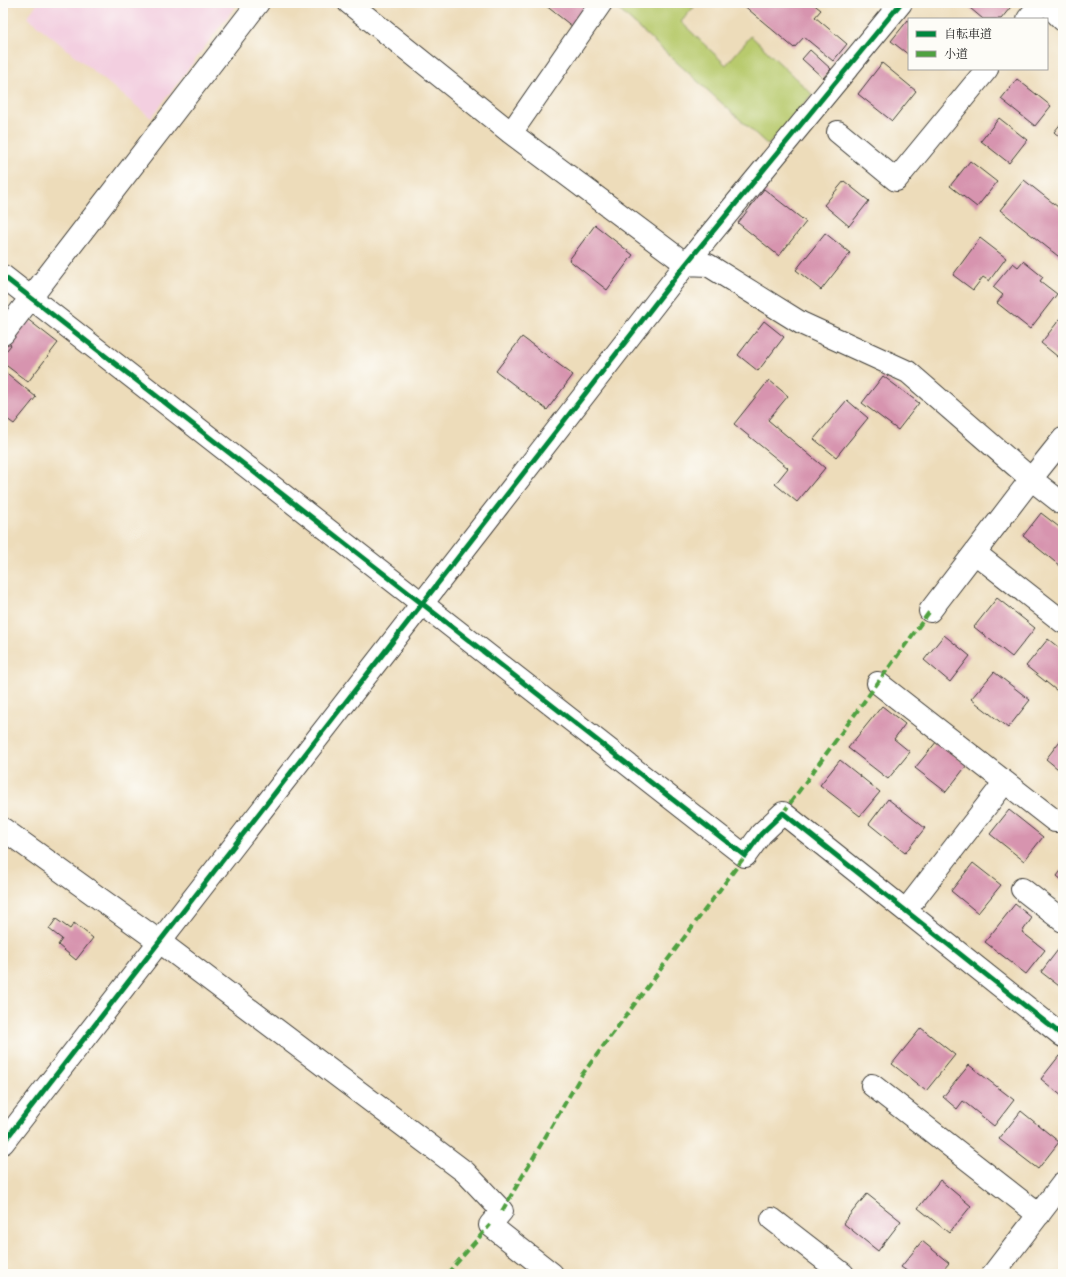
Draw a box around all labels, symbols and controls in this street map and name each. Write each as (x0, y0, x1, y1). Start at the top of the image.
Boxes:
legend (908, 18, 1048, 70)
text: 自転車道 (944, 26, 992, 42)
text: 小道 (944, 46, 968, 62)

